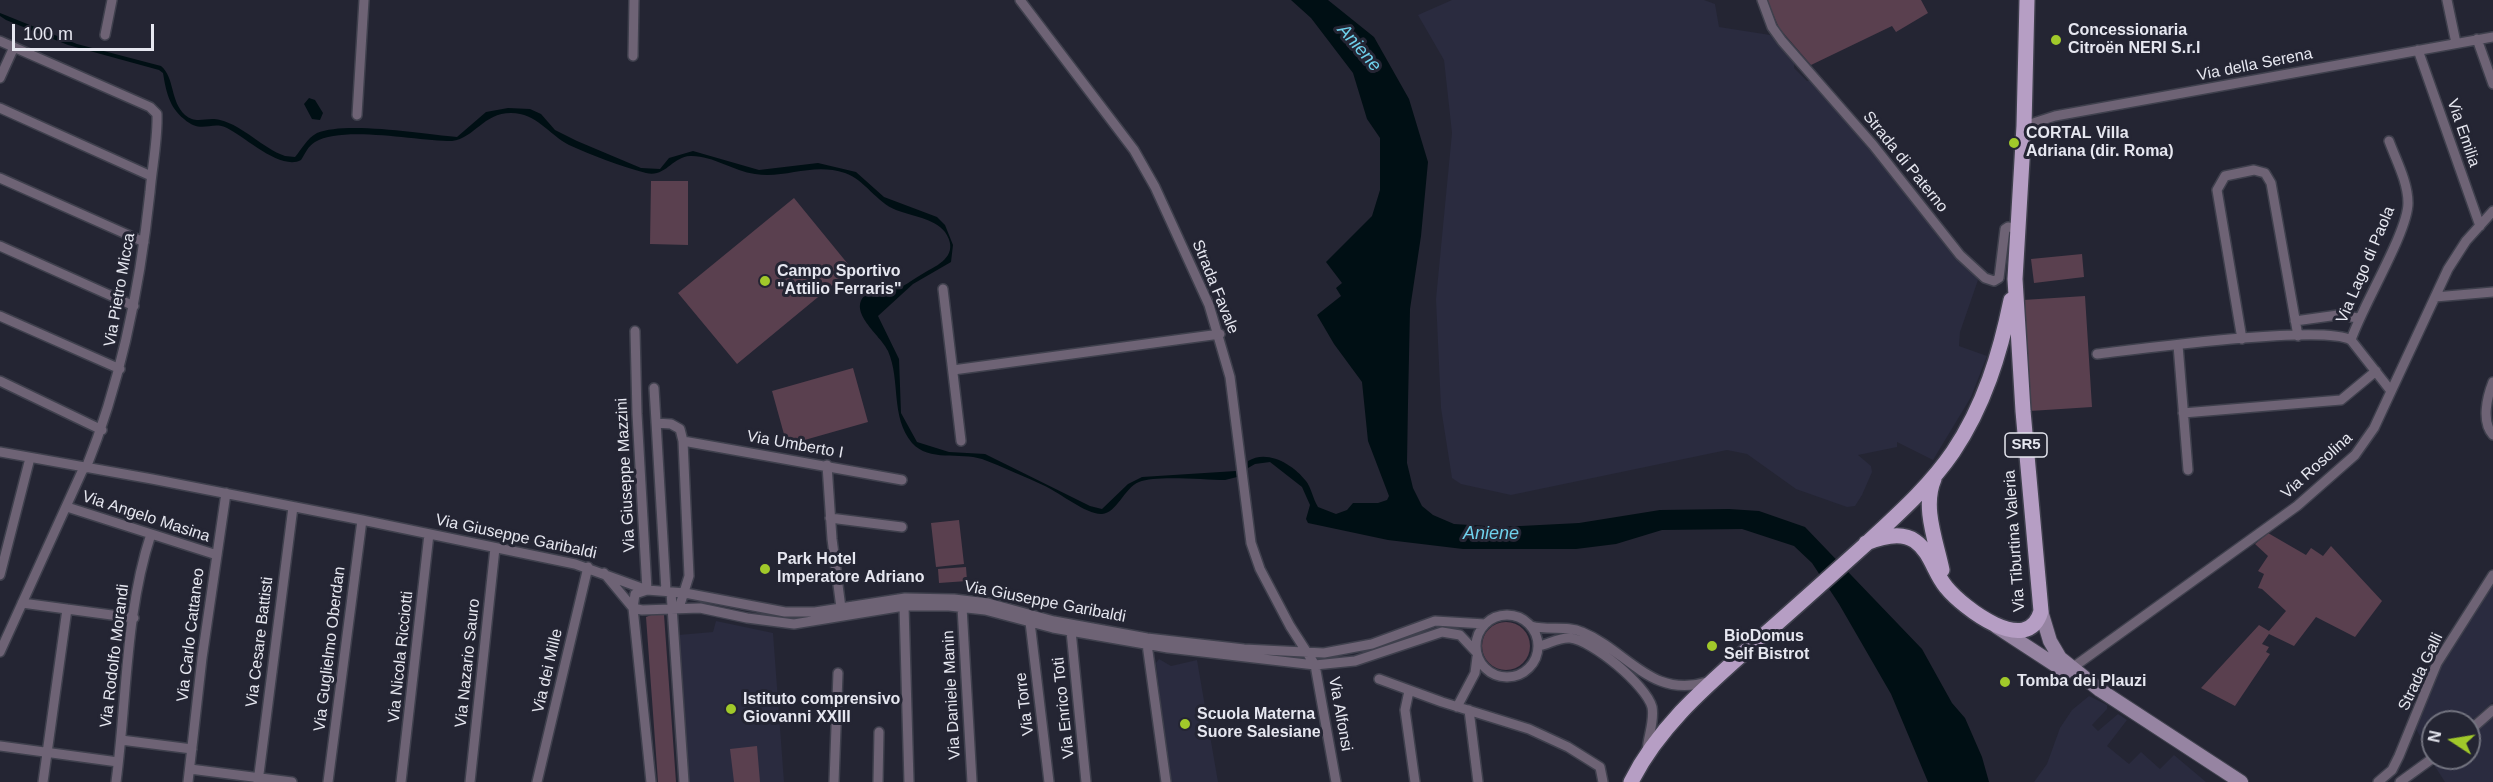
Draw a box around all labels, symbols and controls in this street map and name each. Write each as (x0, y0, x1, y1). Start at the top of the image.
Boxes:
scale bar (15, 12, 158, 50)
water label: Aniene (1332, 20, 1386, 76)
place label: Concessionaria Citroën NERI S.r.l (2068, 21, 2200, 59)
text: 100 m (23, 24, 73, 44)
marker: Concessionaria Citroën NERI S.r.l (2049, 33, 2063, 47)
street label: Via della Serena (2196, 44, 2314, 86)
street label: Via Emilia (2442, 96, 2484, 170)
street label: Strada di Paterno (1858, 108, 1952, 216)
place label: CORTAL Villa Adriana (dir. Roma) (2026, 124, 2174, 162)
marker: CORTAL Villa Adriana (dir. Roma) (2007, 136, 2021, 150)
street label: Via Lago di Paola (2333, 204, 2399, 326)
street label: Via Pietro Micca (101, 232, 139, 348)
street label: Strada Favale (1187, 237, 1243, 337)
place label: Campo Sportivo "Attilio Ferraris" (777, 262, 902, 300)
marker: Campo Sportivo "Attilio Ferraris" (758, 274, 772, 288)
street label: Via Giuseppe Mazzini (612, 397, 640, 553)
street label: Via Umberto I (745, 427, 845, 463)
street label: Via Rosolina (2277, 429, 2357, 503)
road number: SR5 (2005, 433, 2047, 457)
street label: Via Tiburtina Valeria (2000, 470, 2030, 612)
street label: Via Angelo Masina (80, 487, 212, 547)
street label: Via Giuseppe Garibaldi (434, 511, 598, 563)
water label: Aniene (1463, 523, 1519, 545)
place label: Park Hotel Imperatore Adriano (777, 550, 925, 588)
marker: Park Hotel Imperatore Adriano (758, 562, 772, 576)
street label: Via Guglielmo Oberdan (310, 565, 350, 733)
street label: Via Carlo Cattaneo (173, 567, 209, 703)
street label: Via Cesare Battisti (242, 576, 278, 708)
street label: Via Giuseppe Garibaldi (963, 577, 1127, 627)
street label: Via Rodolfo Morandi (97, 583, 133, 729)
street label: Via Nicola Ricciotti (385, 590, 417, 724)
street label: Via Nazario Sauro (452, 598, 484, 728)
street label: Via dei Mille (529, 627, 567, 715)
place label: BioDomus Self Bistrot (1724, 627, 1809, 665)
street label: Via Daniele Manin (939, 630, 965, 760)
street label: Strada Galli (2395, 630, 2447, 714)
marker: BioDomus Self Bistrot (1705, 639, 1719, 653)
street label: Via Enrico Toti (1049, 656, 1079, 760)
street label: Via Torre (1012, 671, 1038, 737)
place label: Tomba dei Plauzi (2017, 672, 2146, 692)
street label: Via Alfonsi (1324, 675, 1356, 753)
marker: Tomba dei Plauzi (1998, 675, 2012, 689)
place label: Istituto comprensivo Giovanni XXIII (743, 690, 900, 728)
marker: Istituto comprensivo Giovanni XXIII (724, 702, 738, 716)
place label: Scuola Materna Suore Salesiane (1197, 705, 1321, 743)
north arrow (2421, 710, 2481, 770)
marker: Scuola Materna Suore Salesiane (1178, 717, 1192, 731)
text: N (2425, 729, 2444, 744)

